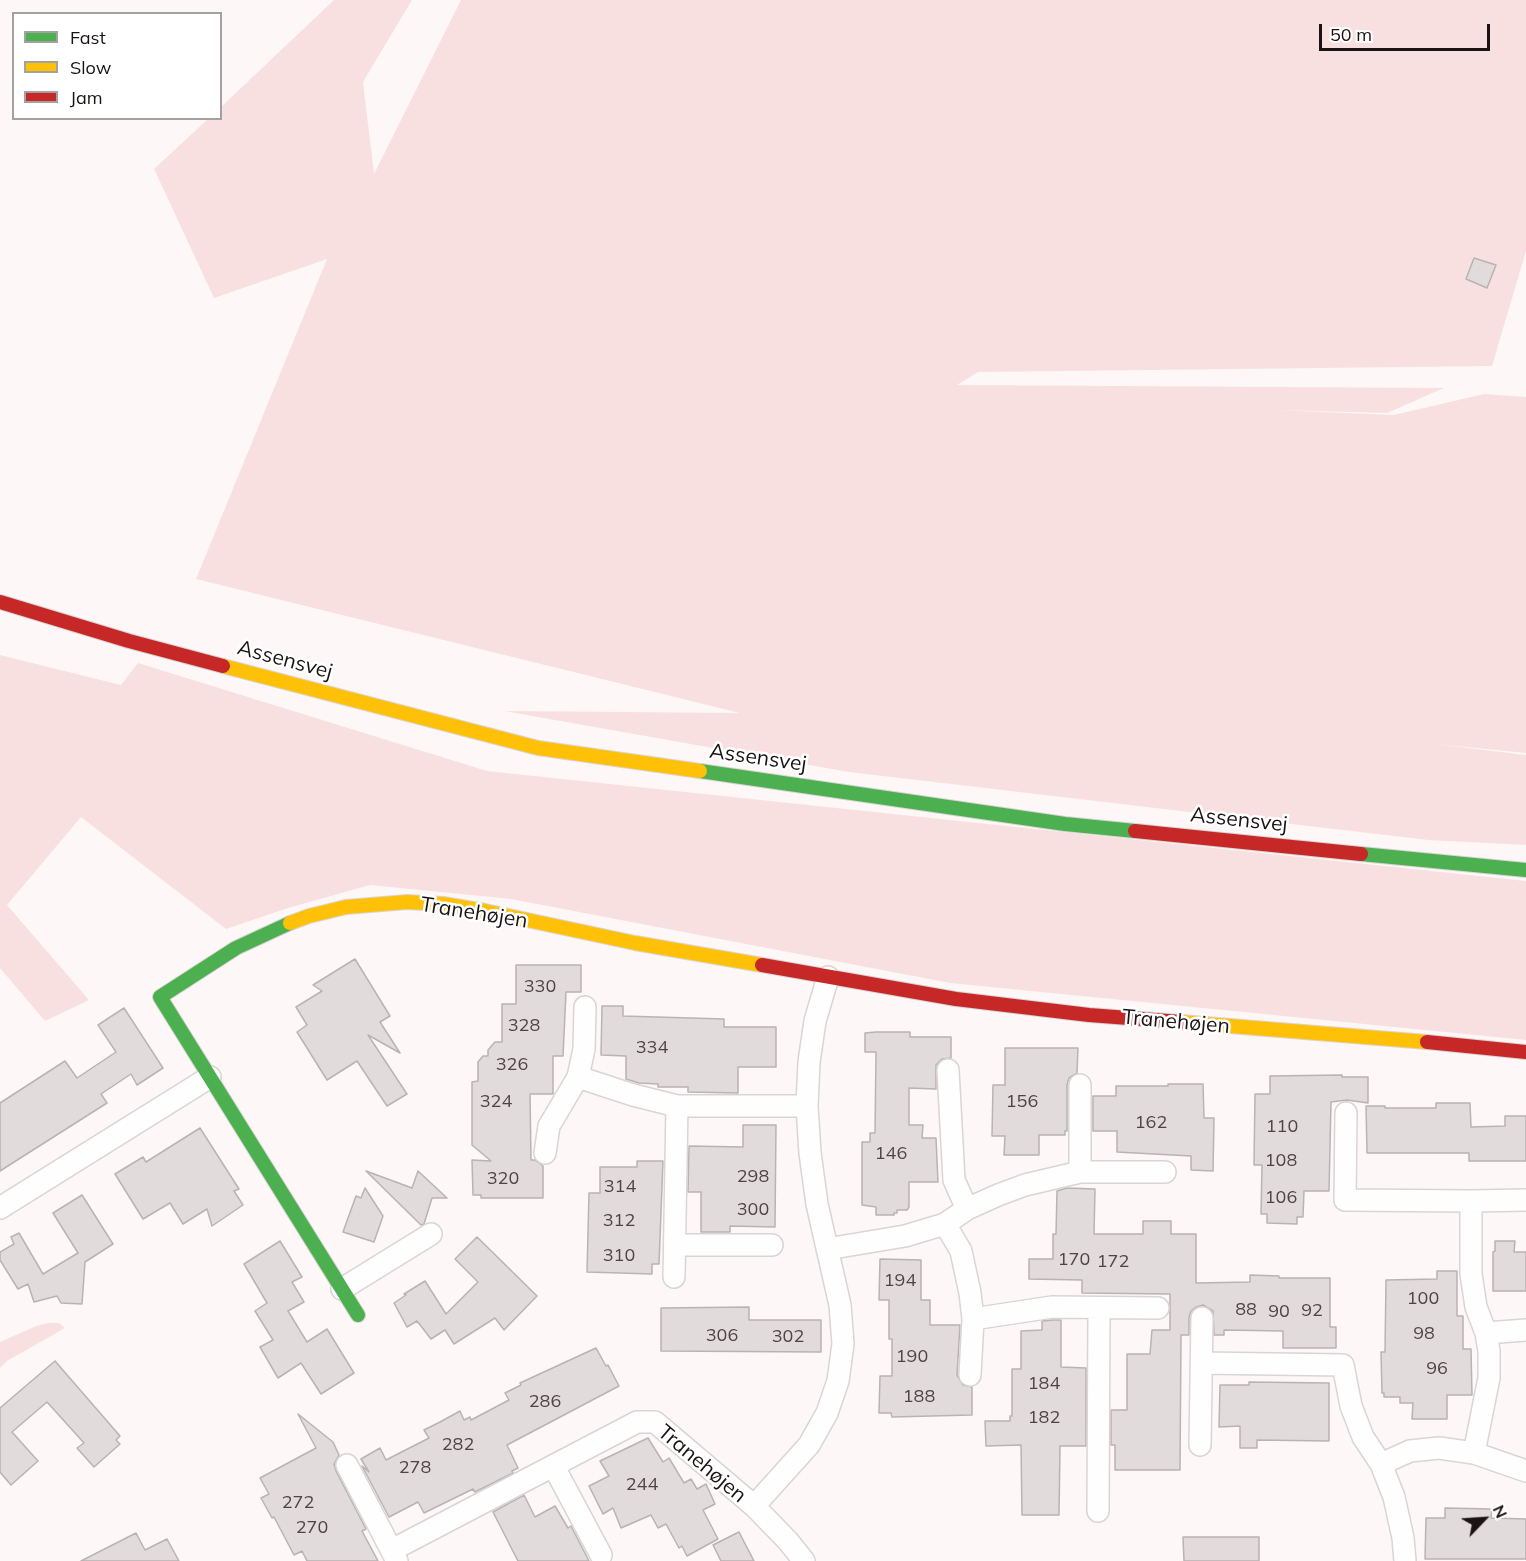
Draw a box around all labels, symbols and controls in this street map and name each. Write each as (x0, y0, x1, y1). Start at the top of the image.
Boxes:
legend (12, 12, 222, 120)
scale bar (1322, 12, 1493, 50)
text: 50 m (1330, 23, 1372, 46)
text: Fast (70, 26, 106, 49)
text: Slow (70, 56, 111, 79)
text: Jam (70, 86, 103, 109)
street label: Assensvej (235, 635, 335, 685)
street label: Assensvej (708, 739, 808, 777)
street label: Assensvej (1189, 802, 1289, 838)
street label: Tranehøjen (419, 892, 529, 934)
house number: 330 (524, 976, 556, 998)
street label: Tranehøjen (1121, 1005, 1231, 1039)
house number: 328 (508, 1015, 540, 1037)
house number: 334 (636, 1037, 668, 1059)
house number: 326 (496, 1054, 528, 1076)
house number: 324 (480, 1091, 512, 1113)
house number: 156 (1006, 1091, 1038, 1113)
house number: 162 (1135, 1112, 1167, 1134)
house number: 110 (1266, 1116, 1298, 1138)
house number: 146 (875, 1143, 907, 1165)
house number: 108 (1265, 1150, 1297, 1172)
house number: 298 (737, 1166, 769, 1188)
house number: 320 (487, 1168, 519, 1190)
house number: 314 (604, 1176, 636, 1198)
house number: 106 (1265, 1187, 1297, 1209)
house number: 300 (737, 1199, 769, 1221)
house number: 312 (603, 1210, 635, 1232)
house number: 310 (603, 1245, 635, 1267)
house number: 170 (1058, 1249, 1090, 1271)
house number: 172 (1097, 1251, 1129, 1273)
house number: 194 (884, 1270, 916, 1292)
house number: 100 (1407, 1288, 1439, 1310)
house number: 88 (1235, 1299, 1257, 1321)
house number: 92 (1301, 1300, 1323, 1322)
house number: 90 (1268, 1301, 1290, 1323)
house number: 98 (1413, 1323, 1435, 1345)
house number: 306 (706, 1325, 738, 1347)
house number: 302 (772, 1326, 804, 1348)
house number: 190 (896, 1346, 928, 1368)
house number: 96 (1426, 1358, 1448, 1380)
house number: 184 (1028, 1373, 1060, 1395)
house number: 188 (903, 1386, 935, 1408)
house number: 286 (529, 1391, 561, 1413)
house number: 182 (1028, 1407, 1060, 1429)
street label: Tranehøjen (653, 1420, 751, 1508)
house number: 282 (442, 1434, 474, 1456)
house number: 278 (399, 1457, 431, 1479)
house number: 244 (626, 1474, 658, 1496)
north arrow (1454, 1489, 1514, 1549)
house number: 272 (282, 1492, 314, 1514)
text: N (1489, 1502, 1512, 1521)
house number: 270 (296, 1517, 328, 1539)

